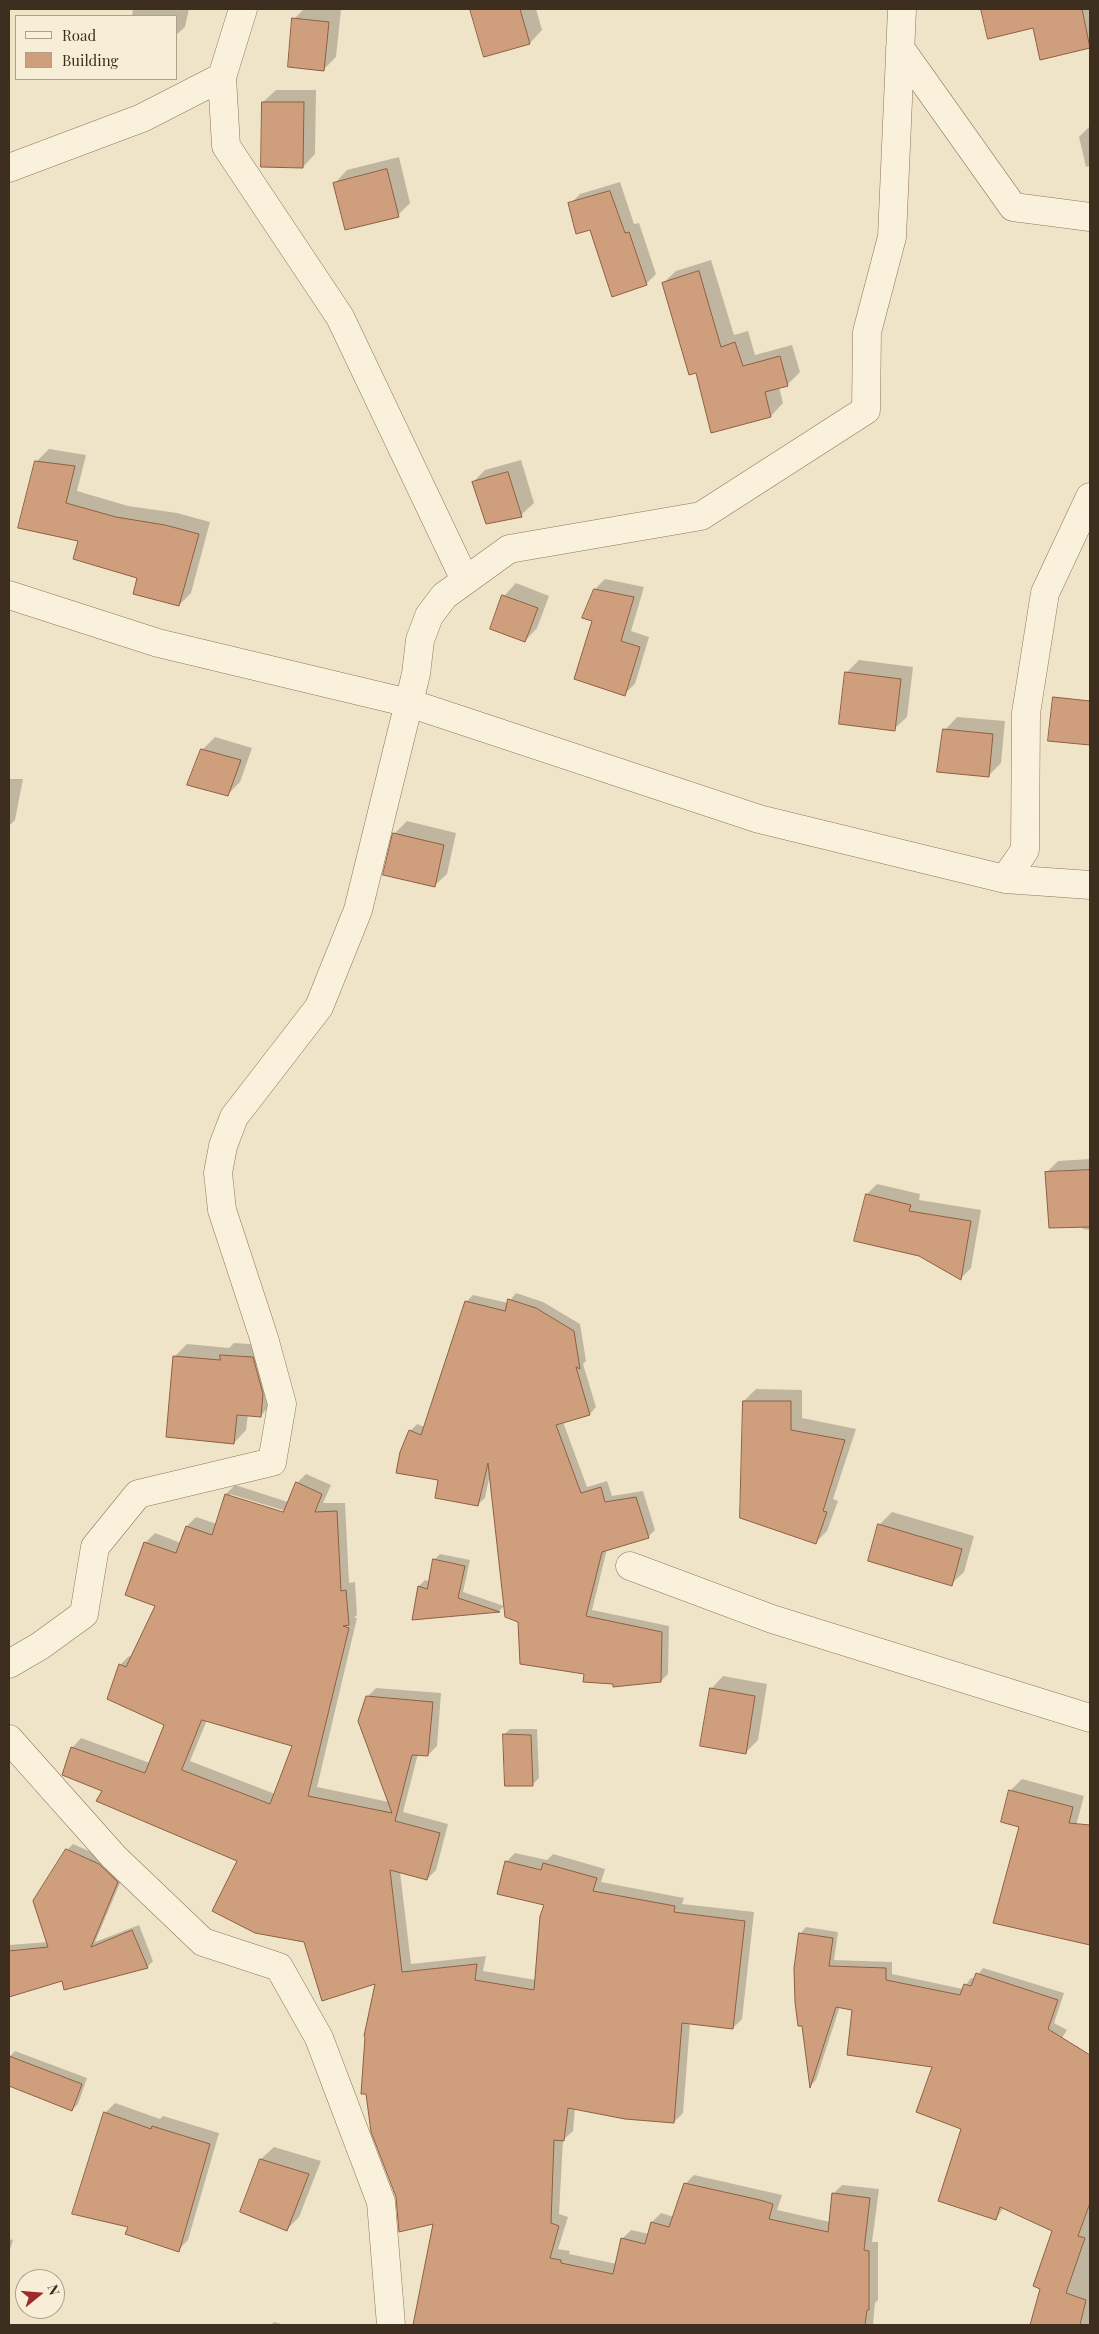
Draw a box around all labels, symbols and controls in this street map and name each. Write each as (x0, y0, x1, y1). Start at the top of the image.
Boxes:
legend (15, 15, 178, 80)
text: Road (62, 25, 96, 45)
text: Building (62, 50, 118, 70)
north arrow (15, 2269, 65, 2319)
text: N (43, 2282, 64, 2297)

